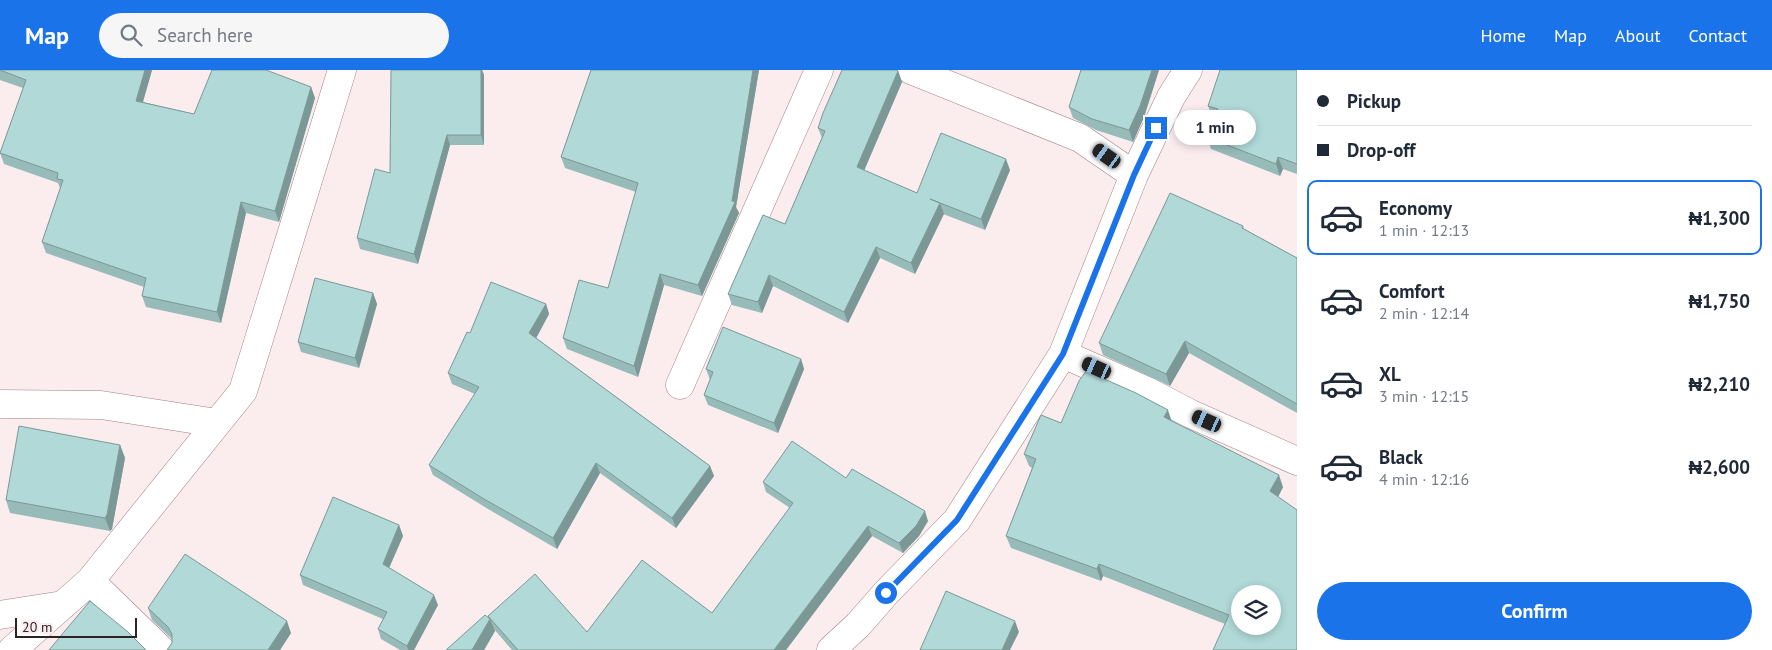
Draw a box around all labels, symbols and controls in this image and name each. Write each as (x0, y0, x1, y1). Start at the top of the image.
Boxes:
search box (99, 13, 449, 58)
text: Map (25, 20, 69, 51)
icon: search (117, 21, 145, 49)
text: Search here (157, 23, 253, 47)
text: Home (1480, 24, 1526, 47)
text: Map (1554, 24, 1587, 47)
text: About (1615, 24, 1661, 47)
text: Contact (1689, 24, 1747, 47)
text: Pickup (1347, 89, 1401, 113)
callout: 1 min (1174, 110, 1256, 146)
route end (1145, 117, 1167, 139)
text: 1 min (1195, 117, 1235, 137)
text: Drop-off (1347, 138, 1415, 162)
car (1090, 141, 1123, 171)
icon: car (1319, 195, 1364, 240)
text: Economy (1379, 196, 1452, 220)
text: ₦1,300 (1688, 206, 1750, 230)
text: 1 min · 12:13 (1379, 220, 1469, 240)
icon: car (1319, 278, 1364, 323)
text: Comfort (1379, 279, 1445, 303)
text: ₦1,750 (1688, 289, 1750, 313)
text: 2 min · 12:14 (1379, 303, 1469, 323)
car (1080, 355, 1113, 381)
icon: car (1319, 361, 1364, 406)
text: XL (1379, 362, 1401, 386)
text: ₦2,210 (1688, 372, 1750, 396)
text: 3 min · 12:15 (1379, 386, 1469, 406)
car (1190, 408, 1223, 434)
icon: car (1319, 444, 1364, 489)
text: Black (1379, 445, 1423, 469)
text: ₦2,600 (1688, 455, 1750, 479)
text: 4 min · 12:16 (1379, 469, 1469, 489)
route start (875, 582, 897, 604)
button: Confirm (1317, 582, 1752, 640)
map controls (1231, 585, 1281, 635)
button: layers (1231, 585, 1281, 635)
scale bar (15, 615, 138, 638)
text: 20 m (22, 618, 52, 636)

